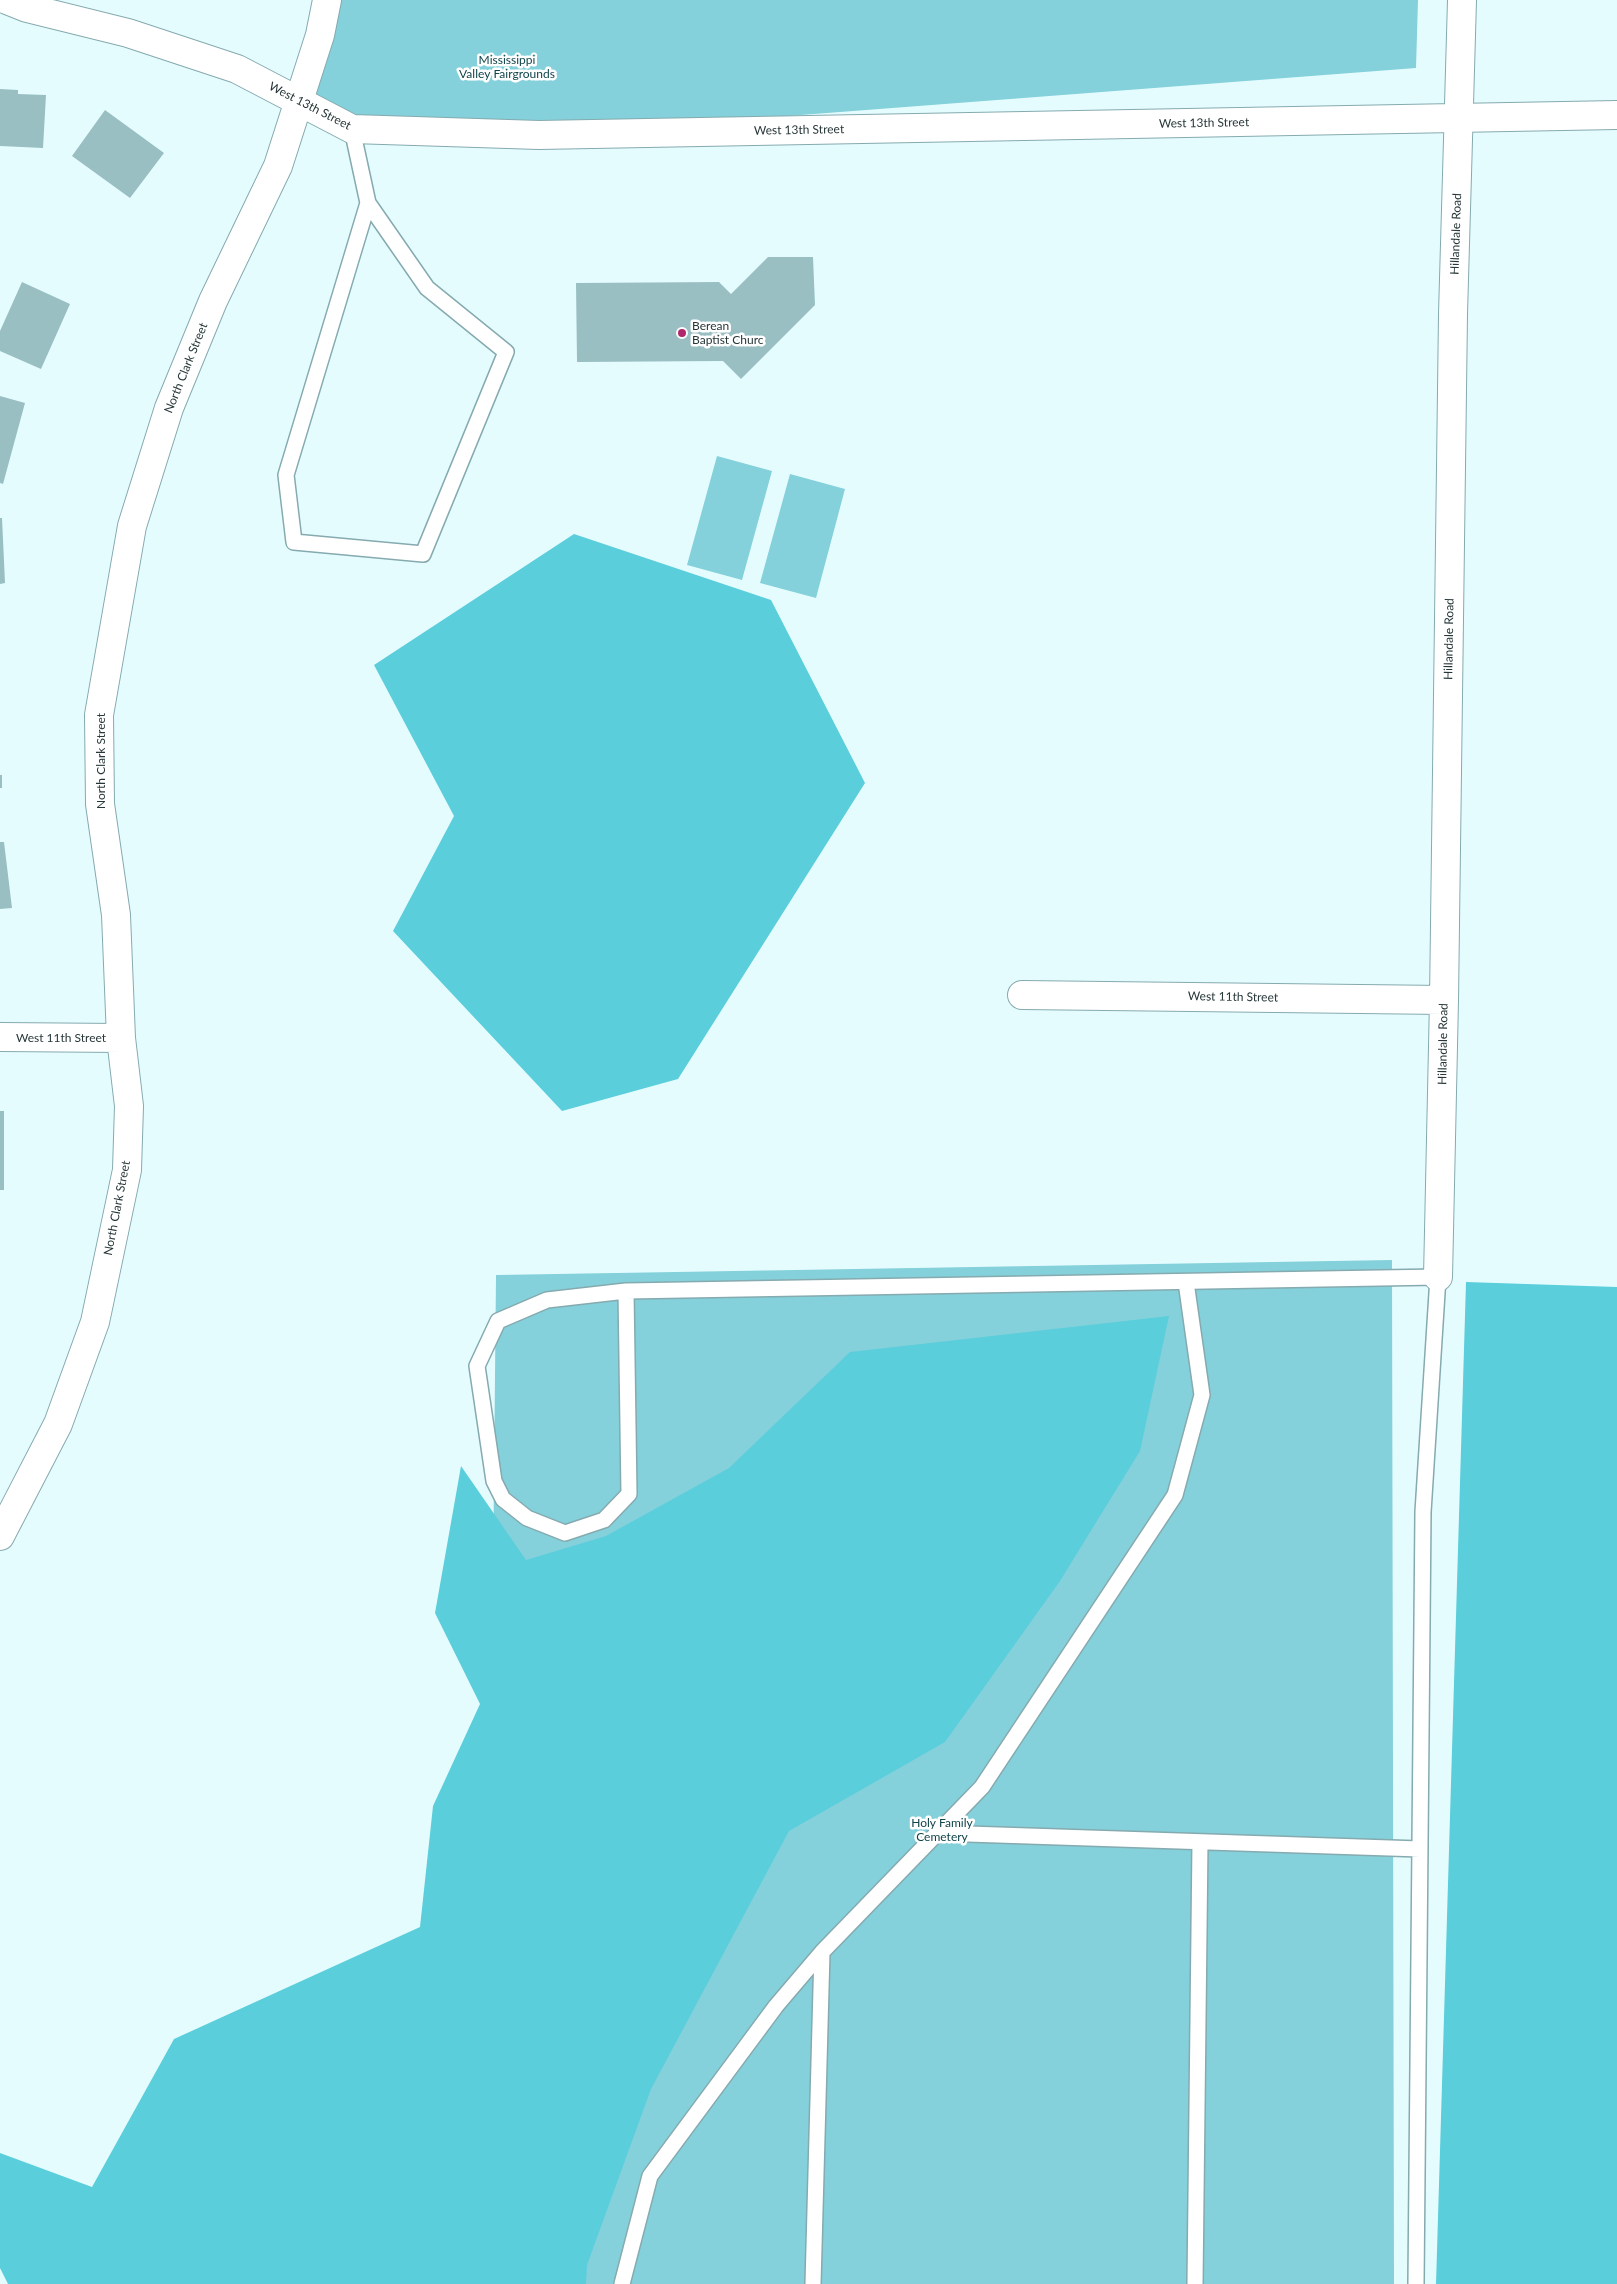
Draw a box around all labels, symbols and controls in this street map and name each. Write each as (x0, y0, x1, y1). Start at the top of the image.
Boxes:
park label: Mississippi Valley Fairgrounds (459, 53, 555, 81)
street label: West 13th Street (267, 79, 353, 133)
street label: West 13th Street (1159, 115, 1249, 131)
street label: West 13th Street (754, 122, 844, 138)
street label: Hillandale Road (1447, 193, 1465, 275)
place label: Berean Baptist Churc (692, 319, 763, 347)
street label: North Clark Street (161, 321, 211, 415)
marker: Berean Baptist Churc (676, 327, 688, 339)
street label: Hillandale Road (1441, 598, 1457, 680)
street label: North Clark Street (94, 713, 108, 809)
street label: West 11th Street (1188, 989, 1278, 1005)
street label: Hillandale Road (1435, 1003, 1451, 1085)
street label: West 11th Street (16, 1031, 106, 1045)
street label: North Clark Street (101, 1159, 133, 1257)
park label: Holy Family Cemetery (911, 1816, 973, 1844)

